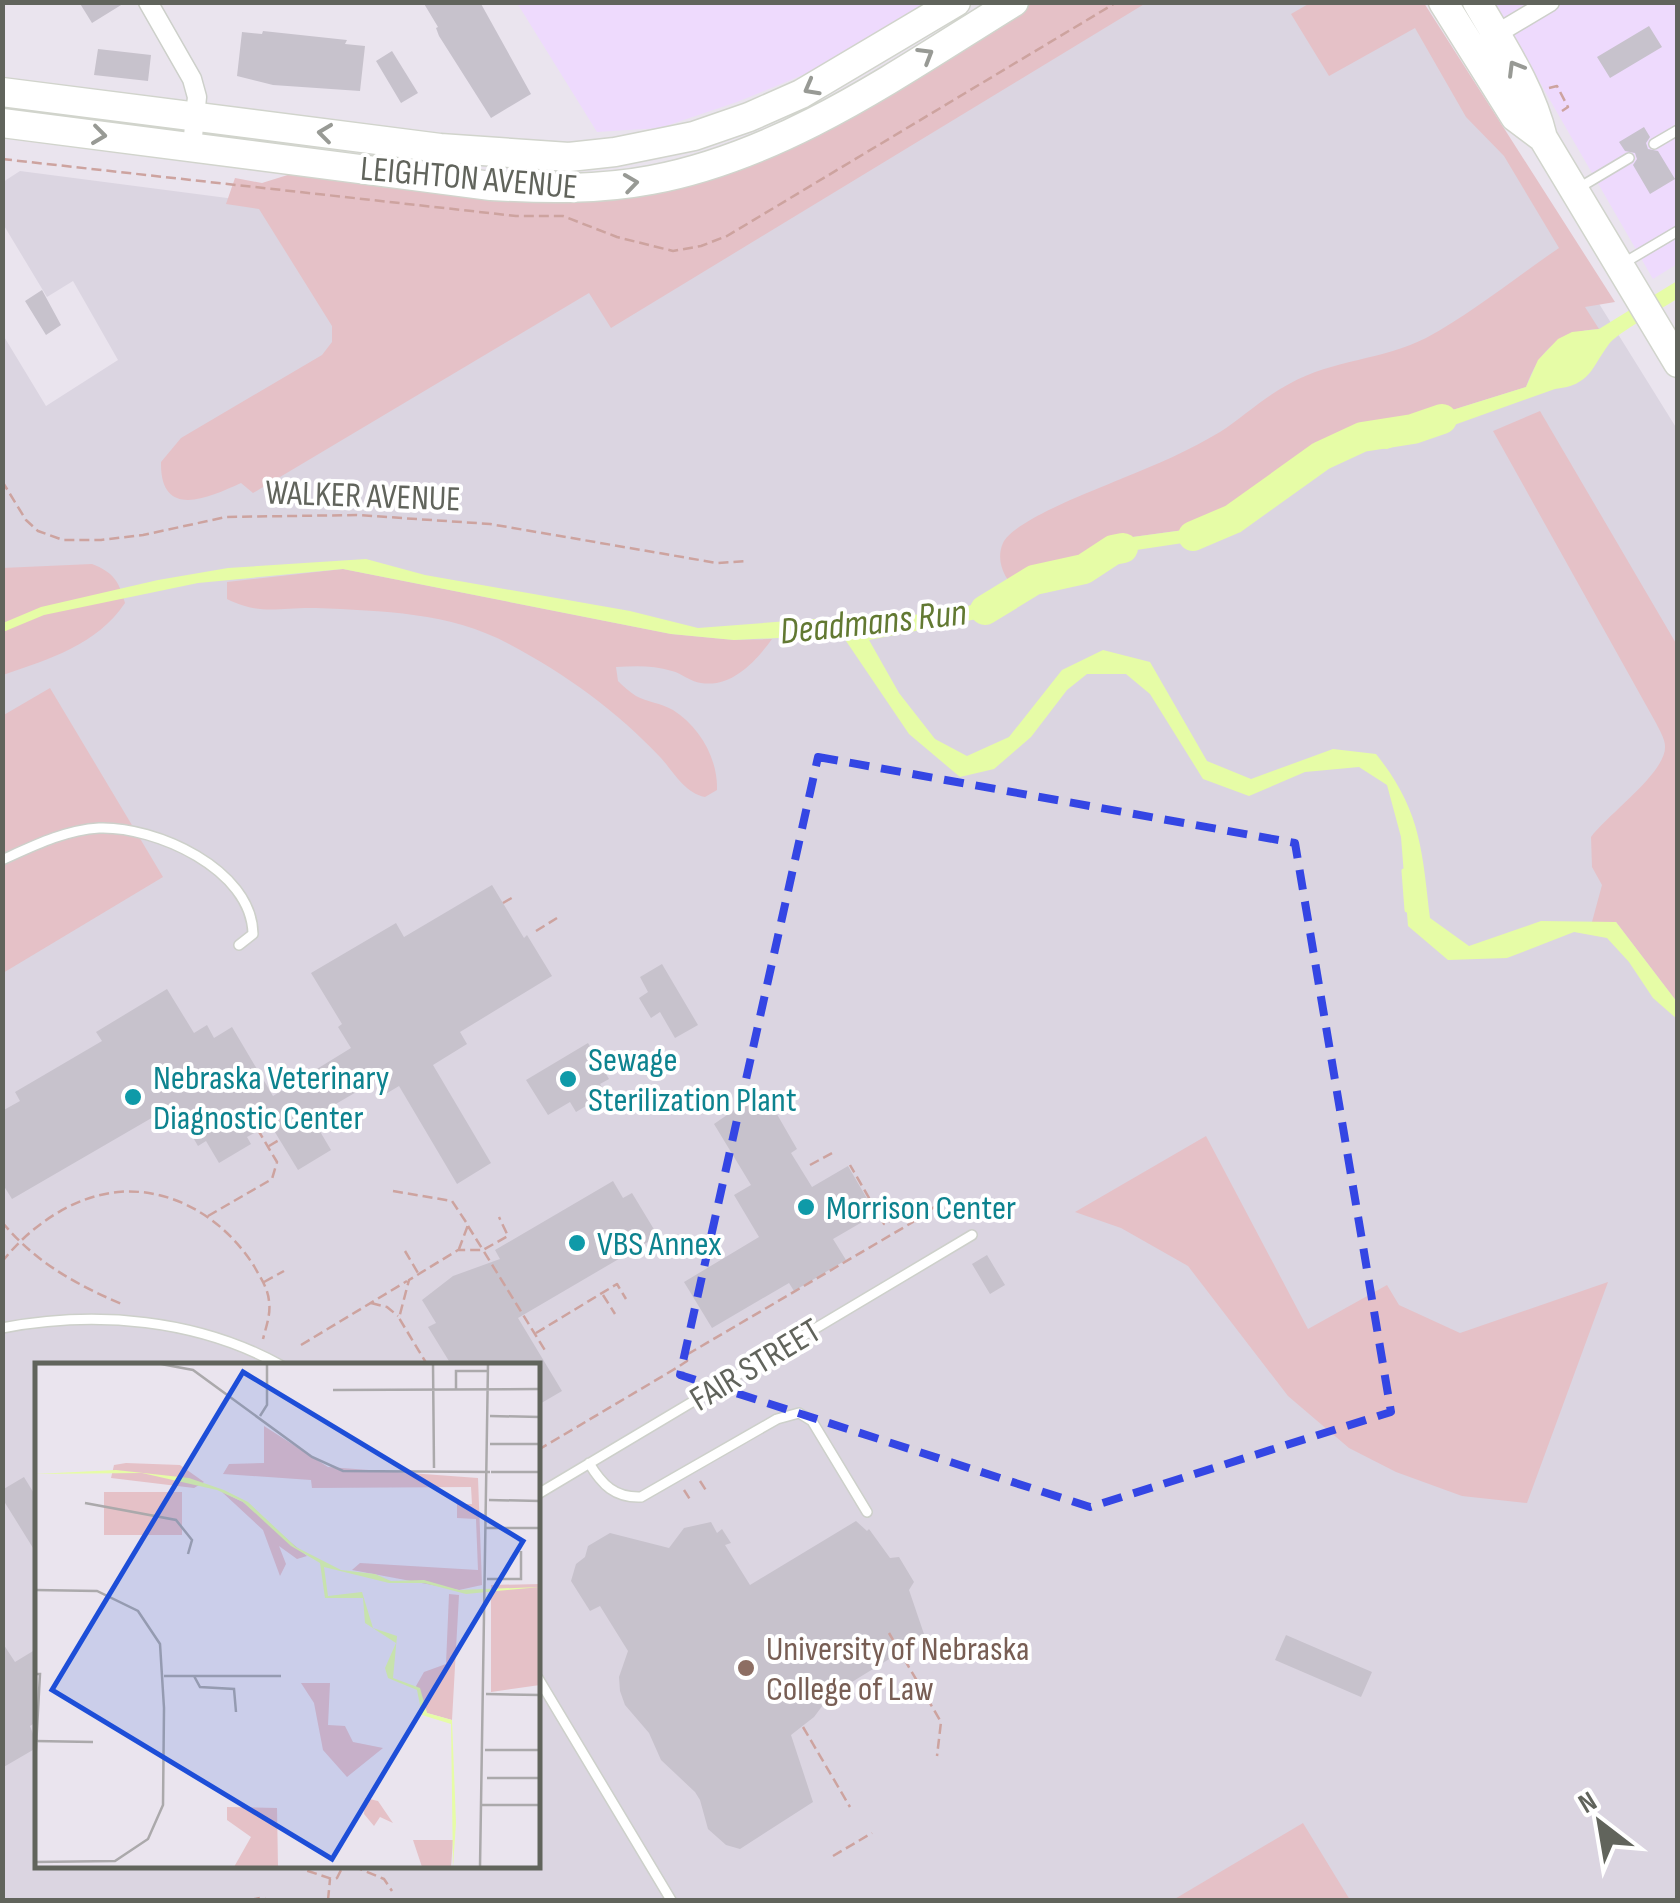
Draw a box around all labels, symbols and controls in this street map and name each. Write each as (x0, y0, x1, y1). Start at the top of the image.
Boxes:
one-way arrow (915, 48, 933, 67)
one-way arrow (1508, 61, 1527, 79)
one-way arrow (804, 75, 822, 95)
one-way arrow (91, 123, 108, 144)
one-way arrow (316, 123, 333, 144)
street label: LEIGHTON AVENUE (359, 148, 579, 209)
one-way arrow (623, 173, 639, 194)
street label: WALKER AVENUE (265, 472, 461, 521)
water label: Deadmans Run (778, 590, 969, 655)
place label: Sewage Sterilization Plant (588, 1039, 797, 1122)
place label: Nebraska Veterinary Diagnostic Center (153, 1057, 389, 1140)
marker: Sewage Sterilization Plant (557, 1068, 579, 1090)
marker: Nebraska Veterinary Diagnostic Center (122, 1086, 144, 1108)
place label: Morrison Center (826, 1187, 1016, 1230)
marker: Morrison Center (795, 1196, 817, 1218)
place label: VBS Annex (597, 1223, 721, 1266)
marker: VBS Annex (566, 1232, 588, 1254)
street label: FAIR STREET (683, 1310, 829, 1421)
inset map (35, 1363, 540, 1868)
place label: University of Nebraska College of Law (766, 1628, 1029, 1711)
marker: University of Nebraska College of Law (735, 1657, 757, 1679)
north arrow (1550, 1773, 1650, 1873)
text: N (1573, 1785, 1603, 1821)

